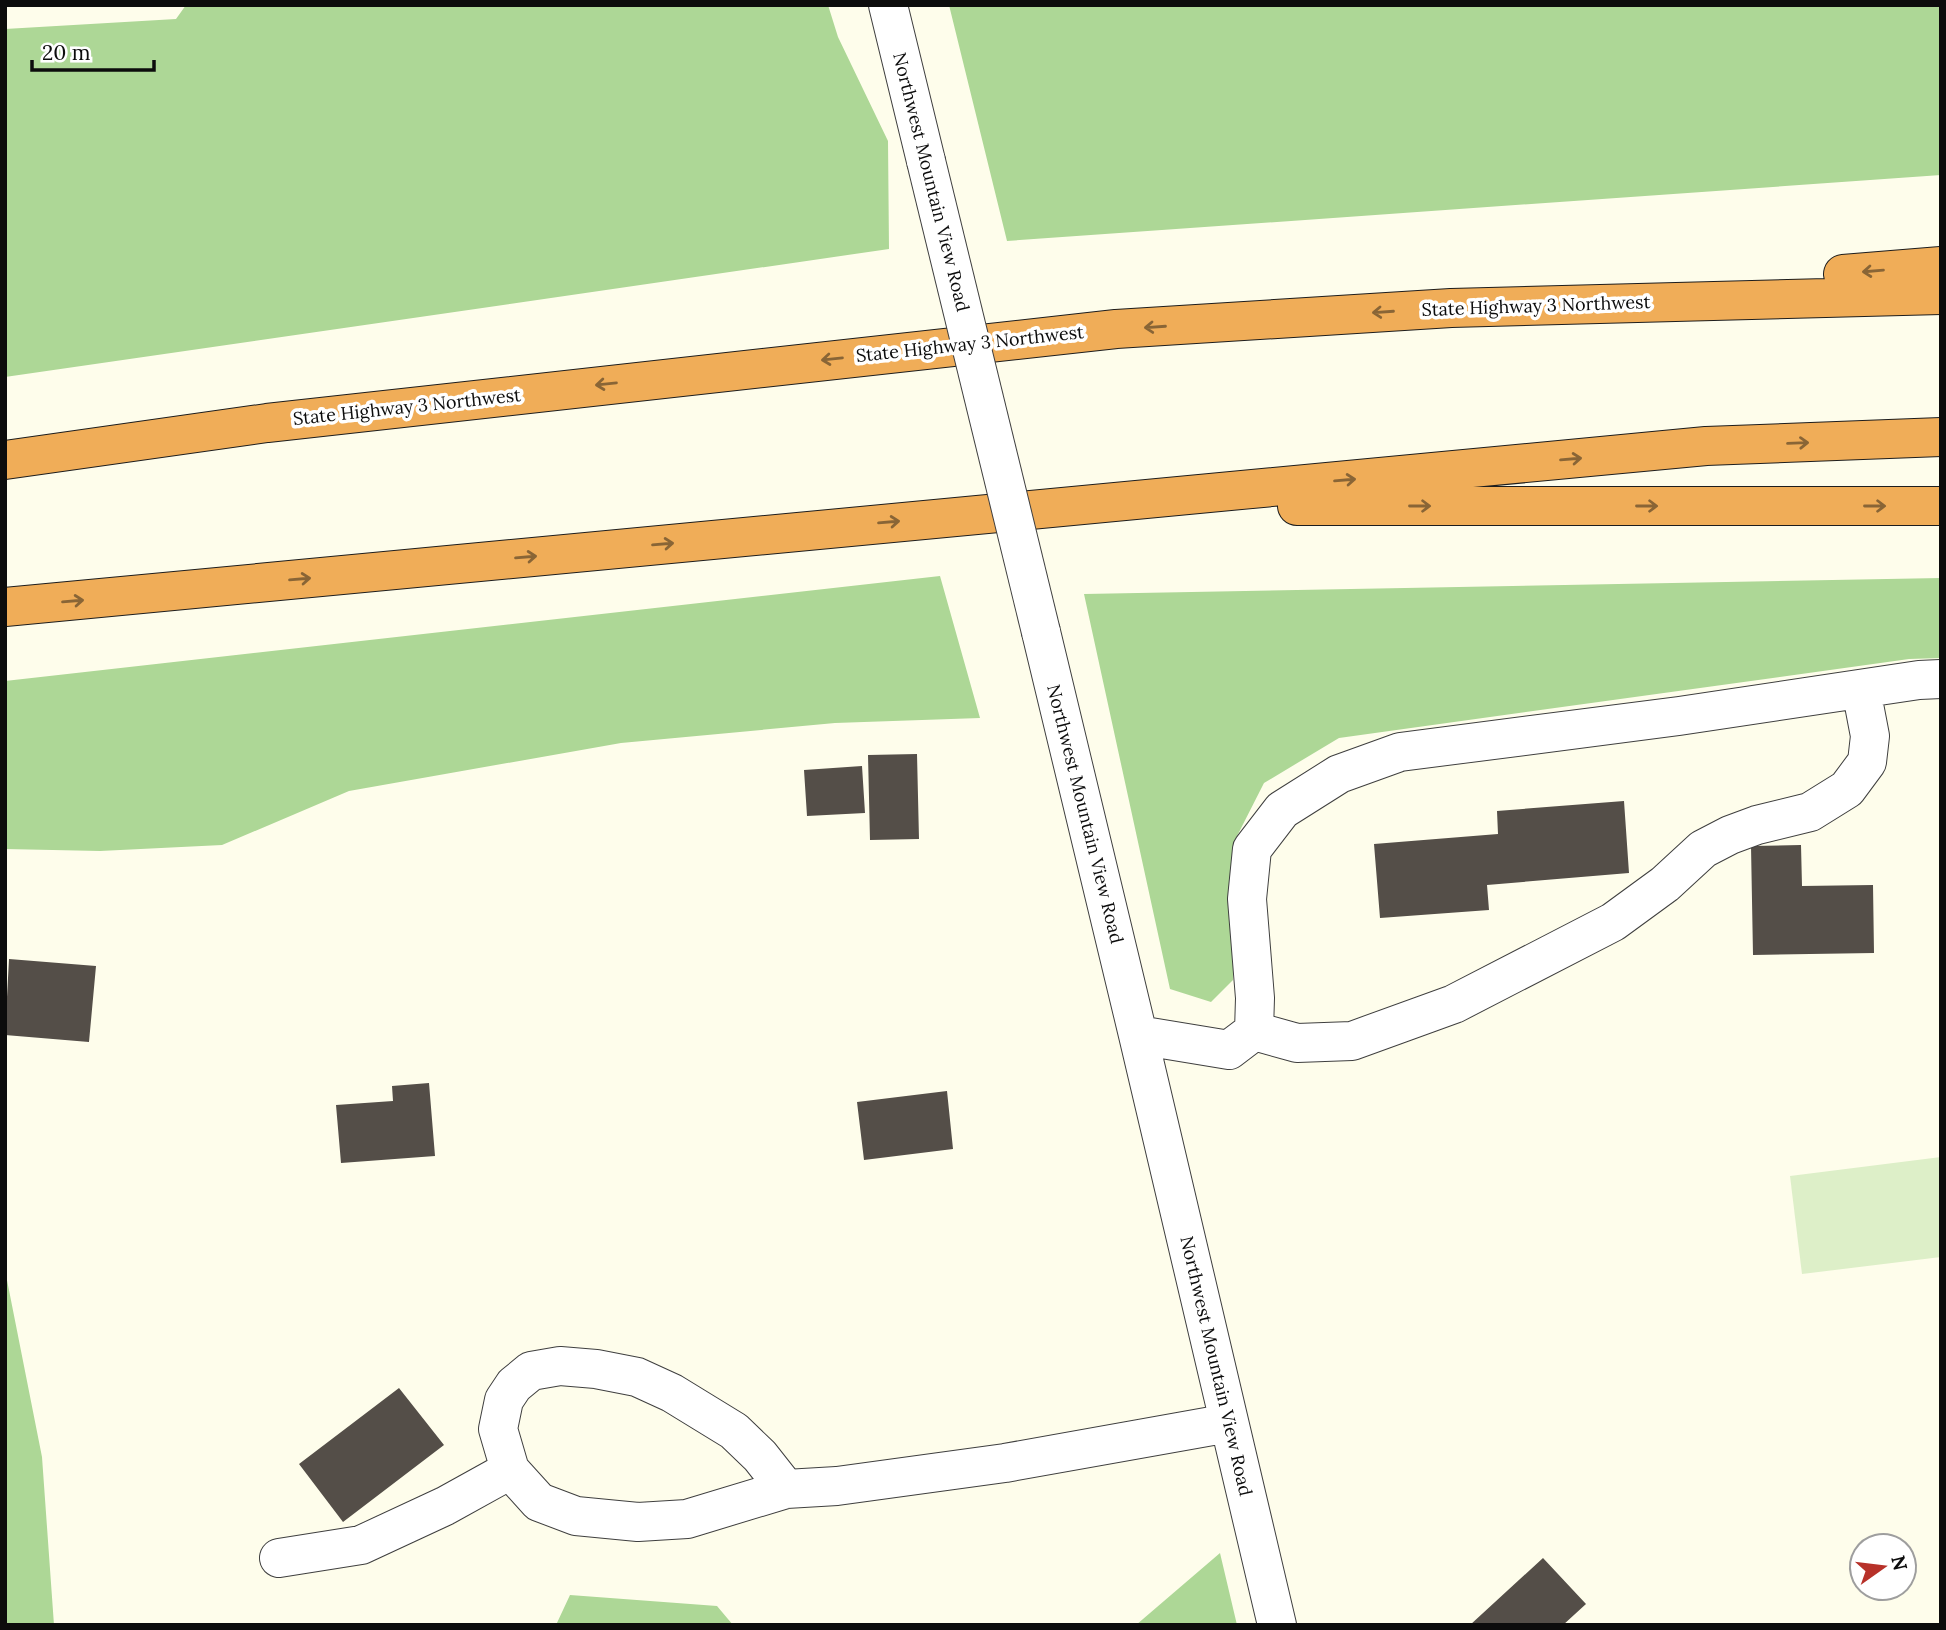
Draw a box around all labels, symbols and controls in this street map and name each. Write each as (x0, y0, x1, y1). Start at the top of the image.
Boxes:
scale bar (32, 28, 154, 72)
text: 20 m (42, 39, 91, 66)
street label: Northwest Mountain View Road (888, 50, 975, 314)
one-way arrow (1862, 265, 1885, 278)
street label: State Highway 3 Northwest (1421, 290, 1651, 321)
one-way arrow (1372, 306, 1394, 319)
street label: State Highway 3 Northwest (855, 320, 1085, 367)
one-way arrow (1144, 320, 1167, 333)
one-way arrow (821, 353, 843, 366)
one-way arrow (595, 378, 617, 391)
street label: State Highway 3 Northwest (292, 383, 522, 430)
one-way arrow (1787, 436, 1810, 449)
one-way arrow (1560, 452, 1582, 465)
one-way arrow (1333, 473, 1356, 486)
one-way arrow (1408, 499, 1431, 513)
one-way arrow (1635, 499, 1658, 513)
one-way arrow (1863, 499, 1886, 513)
one-way arrow (878, 515, 900, 528)
one-way arrow (651, 537, 674, 550)
one-way arrow (514, 550, 537, 563)
one-way arrow (288, 572, 310, 585)
one-way arrow (61, 594, 84, 607)
street label: Northwest Mountain View Road (1042, 682, 1129, 946)
street label: Northwest Mountain View Road (1175, 1234, 1258, 1498)
north arrow (1848, 1532, 1918, 1602)
text: N (1886, 1553, 1913, 1573)

